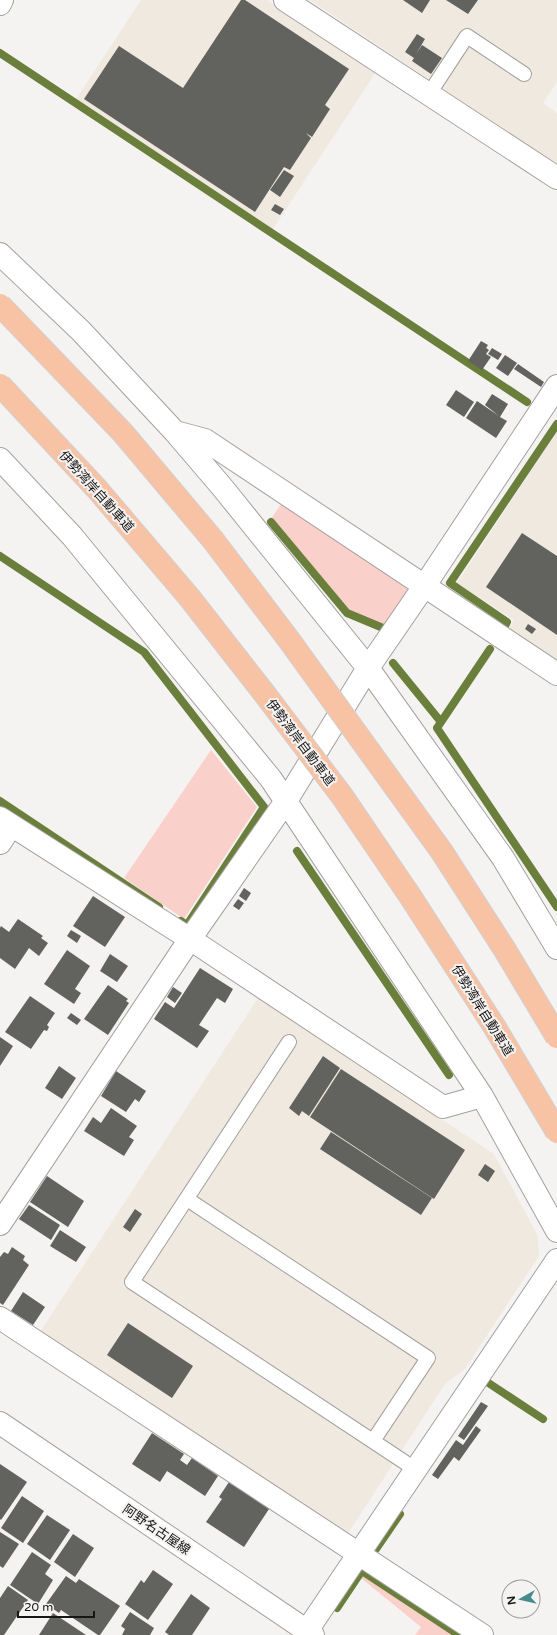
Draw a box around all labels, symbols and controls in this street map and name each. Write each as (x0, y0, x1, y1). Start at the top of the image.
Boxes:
street label: 伊勢湾岸自動車道 (56, 448, 137, 536)
street label: 伊勢湾岸自動車道 (263, 696, 338, 789)
street label: 伊勢湾岸自動車道 (448, 962, 516, 1059)
street label: 阿野名古屋線 (120, 1501, 193, 1558)
north arrow (501, 1579, 541, 1619)
scale bar (18, 1593, 94, 1619)
text: N (505, 1595, 519, 1606)
text: 20 m (24, 1600, 53, 1614)

